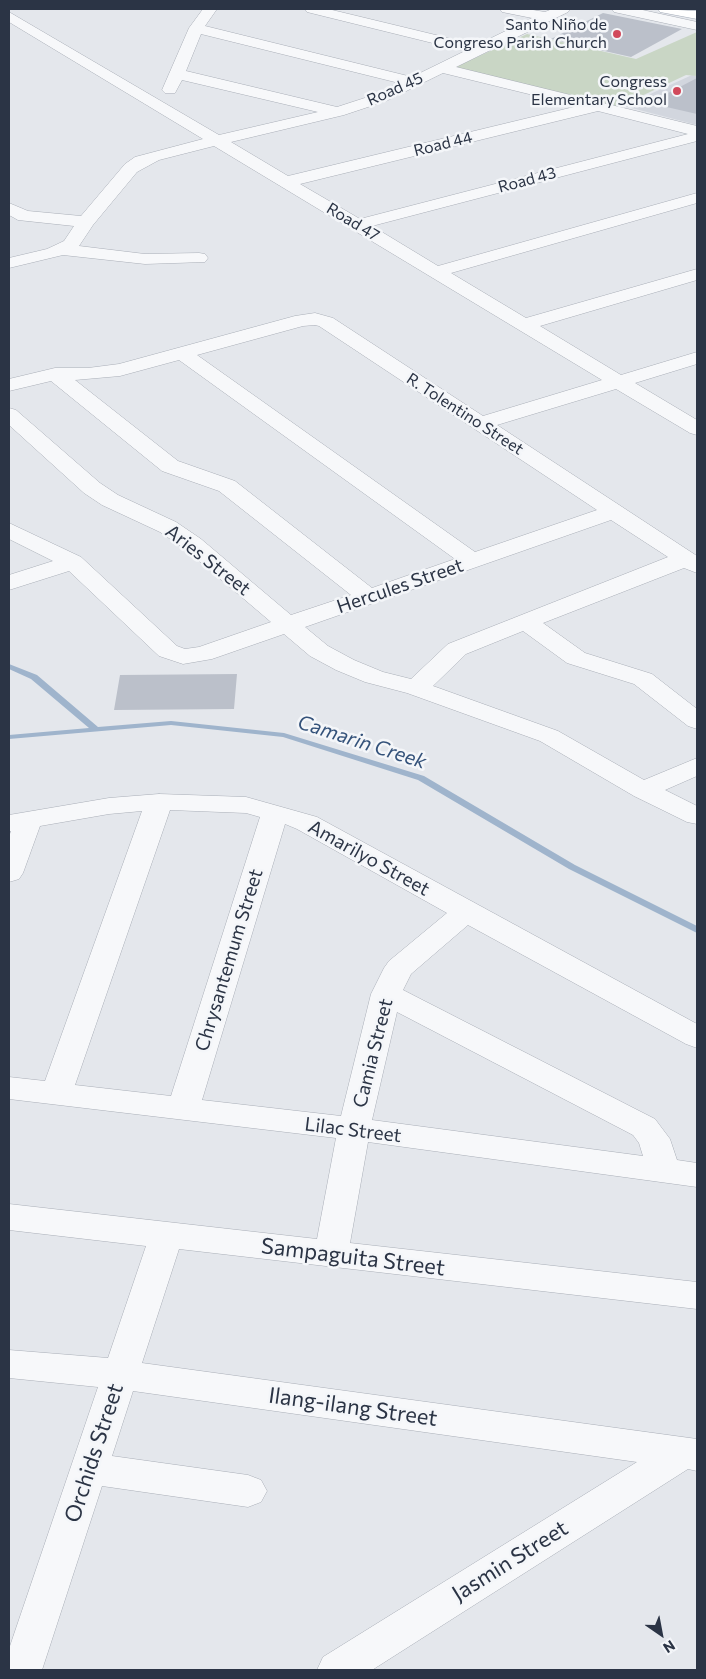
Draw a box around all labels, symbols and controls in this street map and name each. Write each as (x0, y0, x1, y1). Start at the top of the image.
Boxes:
place label: Santo Niño de Congreso Parish Church (433, 15, 607, 53)
marker: Santo Niño de Congreso Parish Church (611, 28, 623, 40)
street label: Road 45 (364, 68, 426, 110)
place label: Congress Elementary School (531, 72, 667, 110)
marker: Congress Elementary School (671, 85, 683, 97)
street label: Road 44 (412, 127, 474, 161)
street label: Road 43 (496, 163, 558, 197)
street label: Road 47 (323, 199, 383, 245)
street label: R. Tolentino Street (403, 369, 527, 459)
street label: Aries Street (161, 520, 255, 600)
street label: Hercules Street (334, 554, 466, 618)
water label: Camarin Creek (295, 710, 429, 774)
street label: Amarilyo Street (304, 815, 434, 901)
street label: Chrysantemum Street (190, 866, 268, 1054)
street label: Camia Street (348, 996, 398, 1110)
street label: Lilac Street (303, 1113, 403, 1147)
street label: Sampaguita Street (260, 1233, 446, 1281)
street label: Orchids Street (59, 1380, 129, 1526)
street label: Ilang-ilang Street (267, 1382, 439, 1432)
street label: Jasmin Street (447, 1515, 573, 1607)
north arrow (636, 1609, 686, 1659)
text: N (660, 1637, 678, 1657)

